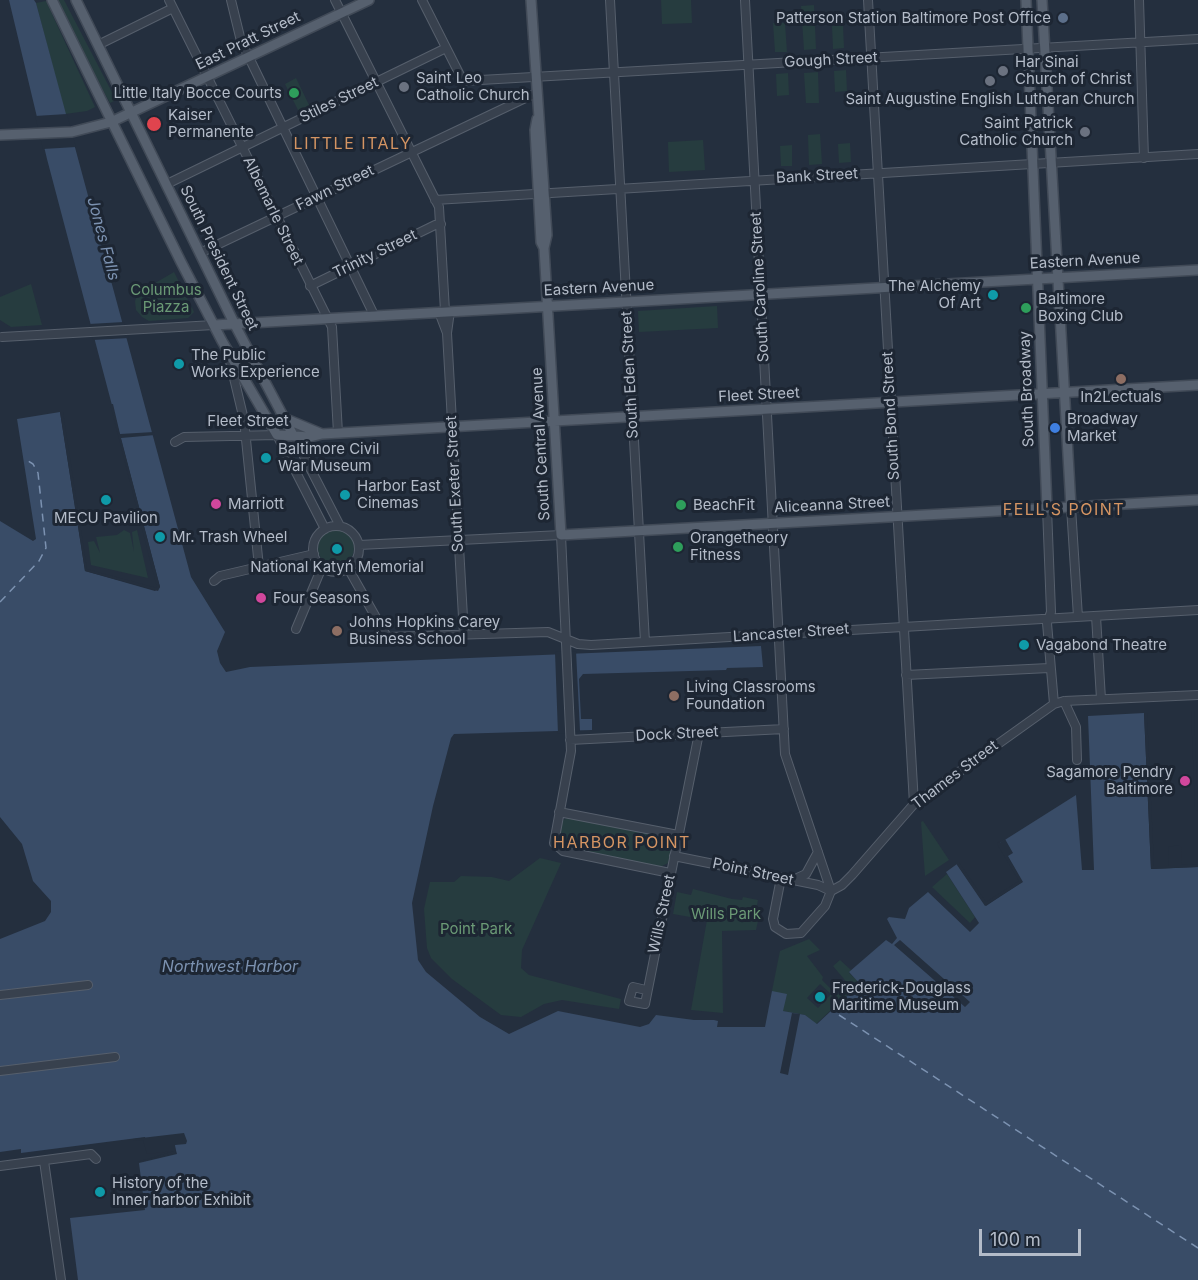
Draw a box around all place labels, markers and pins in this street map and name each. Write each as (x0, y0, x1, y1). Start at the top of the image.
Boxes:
place label: Patterson Station Baltimore Post Office (776, 9, 1051, 27)
marker: Patterson Station Baltimore Post Office (1056, 11, 1070, 25)
place label: Har Sinai Church of Christ (1015, 53, 1132, 88)
marker: Har Sinai Church of Christ (996, 64, 1010, 78)
place label: Saint Leo Catholic Church (416, 69, 530, 104)
marker: Saint Augustine English Lutheran Church (983, 74, 997, 88)
marker: Saint Leo Catholic Church (397, 80, 411, 94)
place label: Little Italy Bocce Courts (114, 84, 282, 102)
marker: Little Italy Bocce Courts (287, 86, 301, 100)
place label: Saint Augustine English Lutheran Church (845, 90, 1135, 108)
place label: Kaiser Permanente (168, 106, 254, 141)
place label: Saint Patrick Catholic Church (959, 114, 1073, 149)
marker: Kaiser Permanente (145, 115, 163, 133)
marker: Saint Patrick Catholic Church (1078, 125, 1092, 139)
place label: The Alchemy Of Art (888, 277, 981, 312)
marker: The Alchemy Of Art (986, 288, 1000, 302)
place label: Baltimore Boxing Club (1038, 290, 1123, 325)
marker: Baltimore Boxing Club (1019, 301, 1033, 315)
place label: The Public Works Experience (191, 346, 320, 381)
marker: The Public Works Experience (172, 357, 186, 371)
marker: In2Lectuals (1114, 372, 1128, 386)
place label: In2Lectuals (1080, 388, 1162, 406)
place label: Broadway Market (1067, 410, 1138, 445)
marker: Broadway Market (1048, 421, 1062, 435)
place label: Baltimore Civil War Museum (278, 440, 379, 475)
marker: Baltimore Civil War Museum (259, 451, 273, 465)
place label: Harbor East Cinemas (357, 477, 441, 512)
marker: Harbor East Cinemas (338, 488, 352, 502)
marker: MECU Pavilion (99, 493, 113, 507)
place label: Marriott (228, 495, 284, 513)
place label: BeachFit (693, 496, 755, 514)
marker: Marriott (209, 497, 223, 511)
marker: BeachFit (674, 498, 688, 512)
place label: MECU Pavilion (54, 509, 158, 527)
place label: Mr. Trash Wheel (172, 528, 287, 546)
place label: Orangetheory Fitness (690, 529, 788, 564)
marker: Mr. Trash Wheel (153, 530, 167, 544)
marker: Orangetheory Fitness (671, 540, 685, 554)
marker: National Katyń Memorial (330, 542, 344, 556)
place label: National Katyń Memorial (250, 558, 424, 576)
place label: Four Seasons (273, 589, 370, 607)
marker: Four Seasons (254, 591, 268, 605)
place label: Johns Hopkins Carey Business School (349, 613, 500, 648)
marker: Johns Hopkins Carey Business School (330, 624, 344, 638)
place label: Vagabond Theatre (1036, 636, 1167, 654)
marker: Vagabond Theatre (1017, 638, 1031, 652)
place label: Living Classrooms Foundation (686, 678, 816, 713)
marker: Living Classrooms Foundation (667, 689, 681, 703)
place label: Sagamore Pendry Baltimore (1046, 763, 1173, 798)
marker: Sagamore Pendry Baltimore (1178, 774, 1192, 788)
place label: Frederick-Douglass Maritime Museum (832, 979, 971, 1014)
marker: Frederick-Douglass Maritime Museum (813, 990, 827, 1004)
place label: History of the Inner harbor Exhibit (112, 1174, 251, 1209)
marker: History of the Inner harbor Exhibit (93, 1185, 107, 1199)

